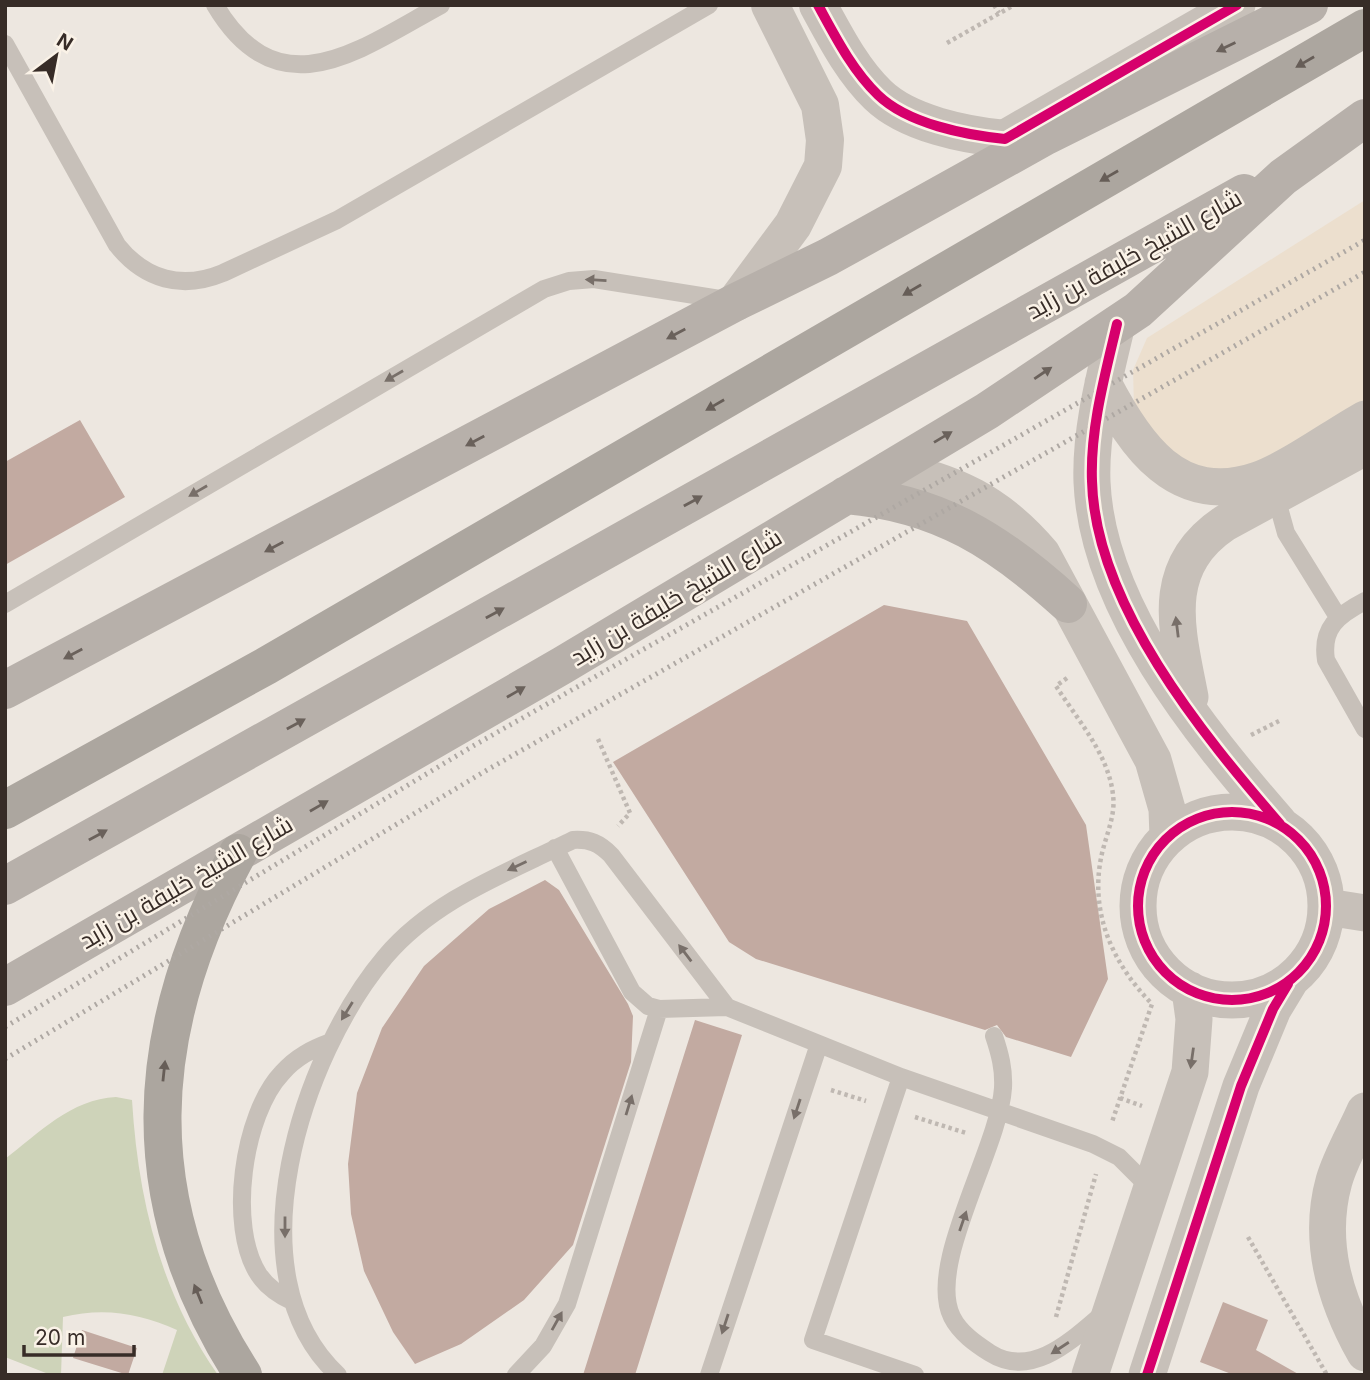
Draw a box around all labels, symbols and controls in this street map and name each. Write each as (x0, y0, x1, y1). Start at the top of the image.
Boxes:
north arrow (21, 21, 91, 91)
text: N (53, 28, 77, 56)
one-way arrow (1216, 41, 1236, 52)
one-way arrow (1296, 56, 1315, 68)
one-way arrow (1099, 170, 1118, 182)
street label: شارع الشيخ خليفة بن زايد (1021, 183, 1248, 327)
one-way arrow (585, 275, 607, 286)
one-way arrow (902, 284, 921, 297)
one-way arrow (666, 328, 686, 340)
one-way arrow (1034, 367, 1053, 380)
one-way arrow (384, 370, 403, 382)
one-way arrow (706, 399, 725, 411)
one-way arrow (933, 431, 952, 444)
one-way arrow (465, 435, 485, 446)
one-way arrow (188, 485, 207, 497)
one-way arrow (684, 495, 703, 507)
street label: شارع الشيخ خليفة بن زايد (565, 522, 788, 673)
one-way arrow (264, 542, 284, 553)
one-way arrow (485, 607, 505, 619)
one-way arrow (1172, 616, 1183, 638)
one-way arrow (63, 648, 83, 660)
one-way arrow (506, 686, 526, 698)
one-way arrow (286, 718, 306, 730)
one-way arrow (309, 800, 329, 812)
street label: شارع الشيخ خليفة بن زايد (74, 809, 299, 957)
one-way arrow (88, 829, 107, 841)
one-way arrow (507, 860, 527, 872)
one-way arrow (678, 944, 693, 962)
one-way arrow (341, 1001, 354, 1020)
one-way arrow (1187, 1047, 1198, 1069)
one-way arrow (159, 1060, 170, 1082)
one-way arrow (624, 1094, 634, 1115)
one-way arrow (791, 1098, 802, 1119)
one-way arrow (958, 1210, 969, 1231)
one-way arrow (279, 1216, 291, 1238)
one-way arrow (192, 1283, 203, 1304)
one-way arrow (551, 1311, 563, 1331)
scale bar (24, 1314, 135, 1358)
one-way arrow (719, 1314, 730, 1335)
text: 20 m (35, 1325, 85, 1350)
one-way arrow (1050, 1341, 1070, 1354)

